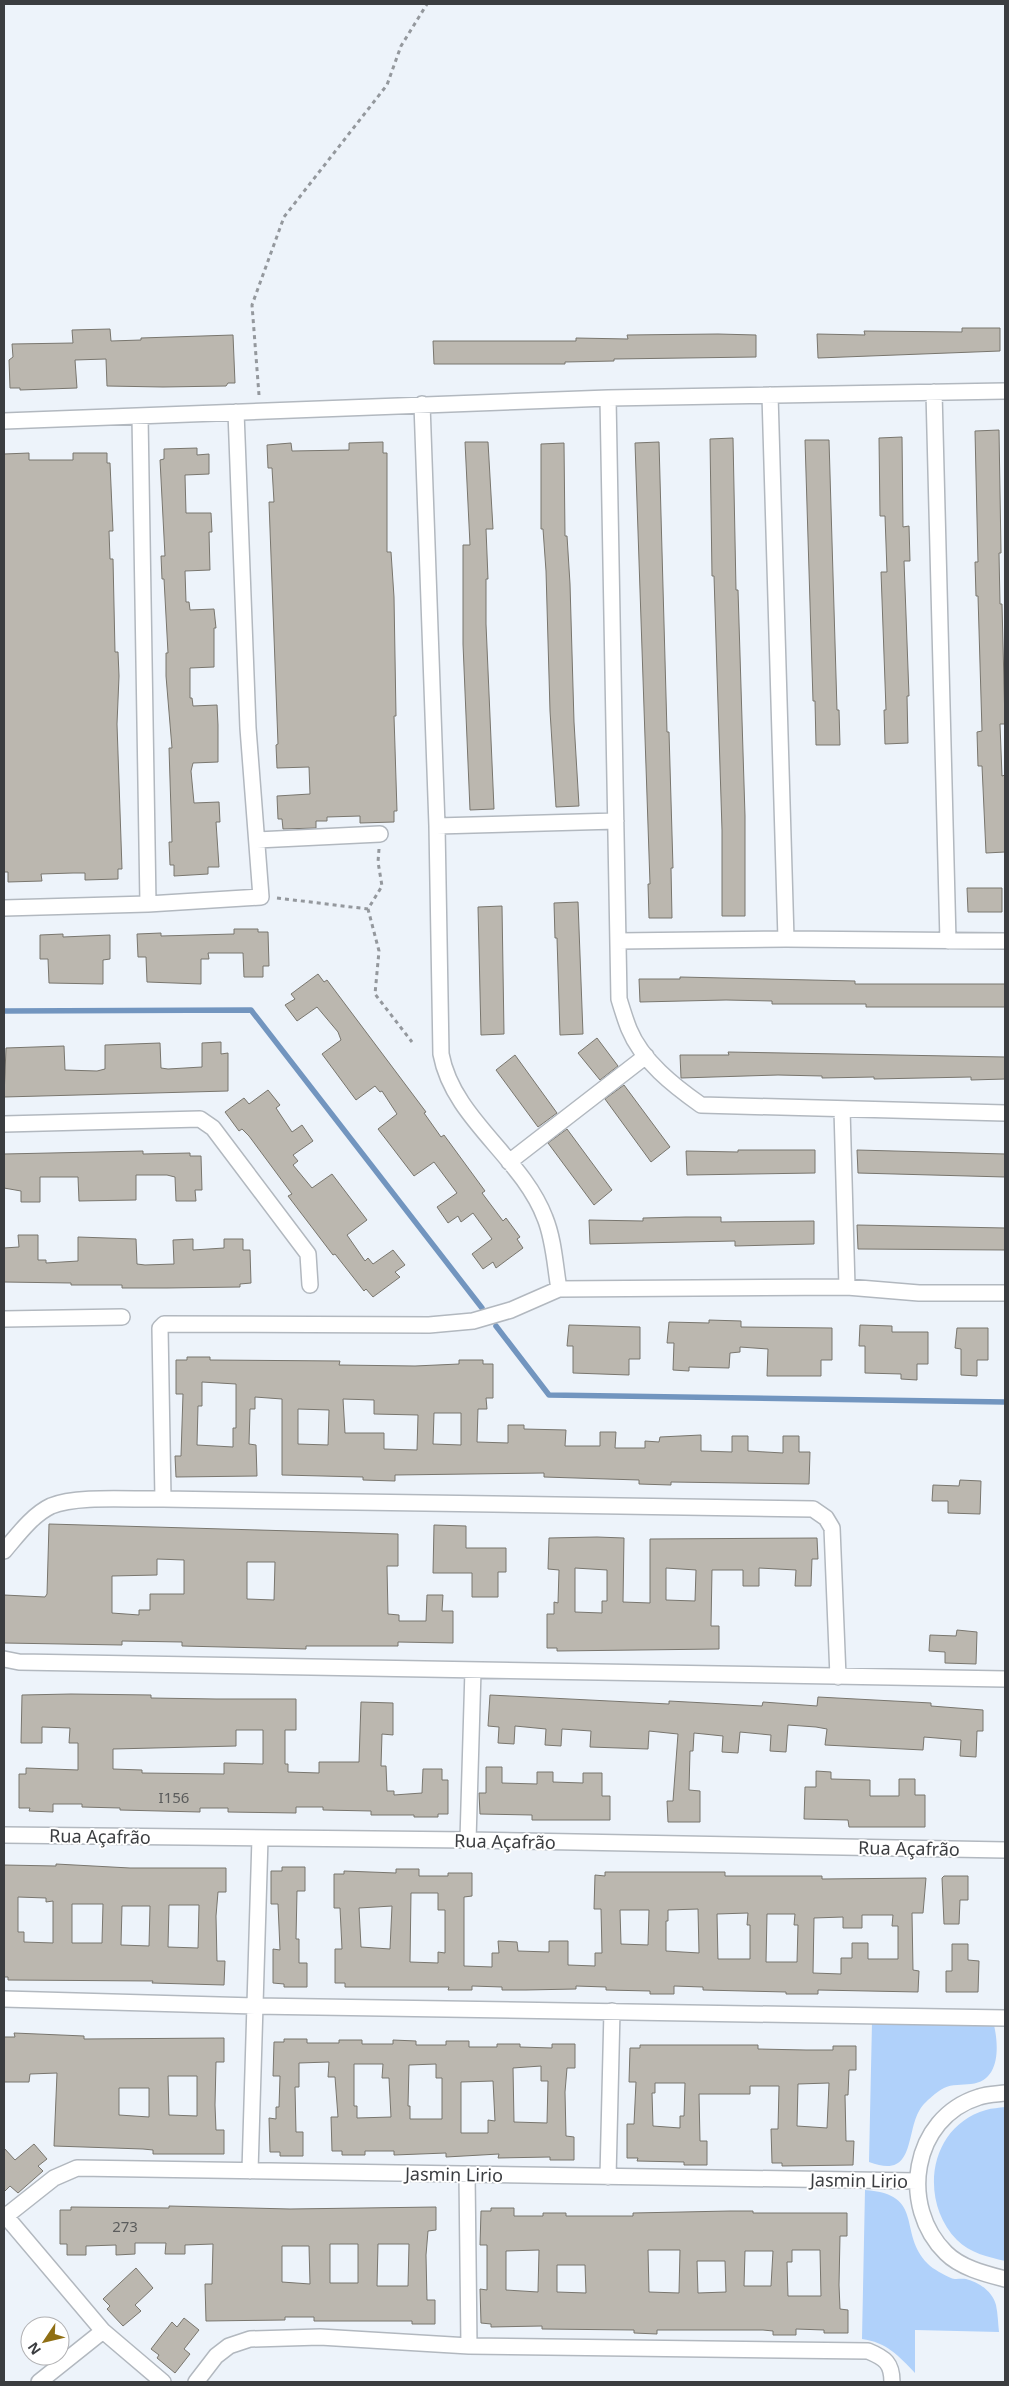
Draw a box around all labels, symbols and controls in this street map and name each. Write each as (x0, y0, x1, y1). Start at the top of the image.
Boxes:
house number: I156 (159, 1787, 189, 1807)
street label: Rua Açafrão (49, 1823, 151, 1849)
street label: Rua Açafrão (454, 1828, 556, 1854)
street label: Rua Açafrão (858, 1835, 960, 1861)
street label: Jasmin Lirio (403, 2161, 503, 2187)
street label: Jasmin Lirio (808, 2167, 908, 2193)
house number: 273 (112, 2216, 138, 2236)
north arrow (20, 2316, 70, 2366)
text: N (23, 2339, 45, 2359)

